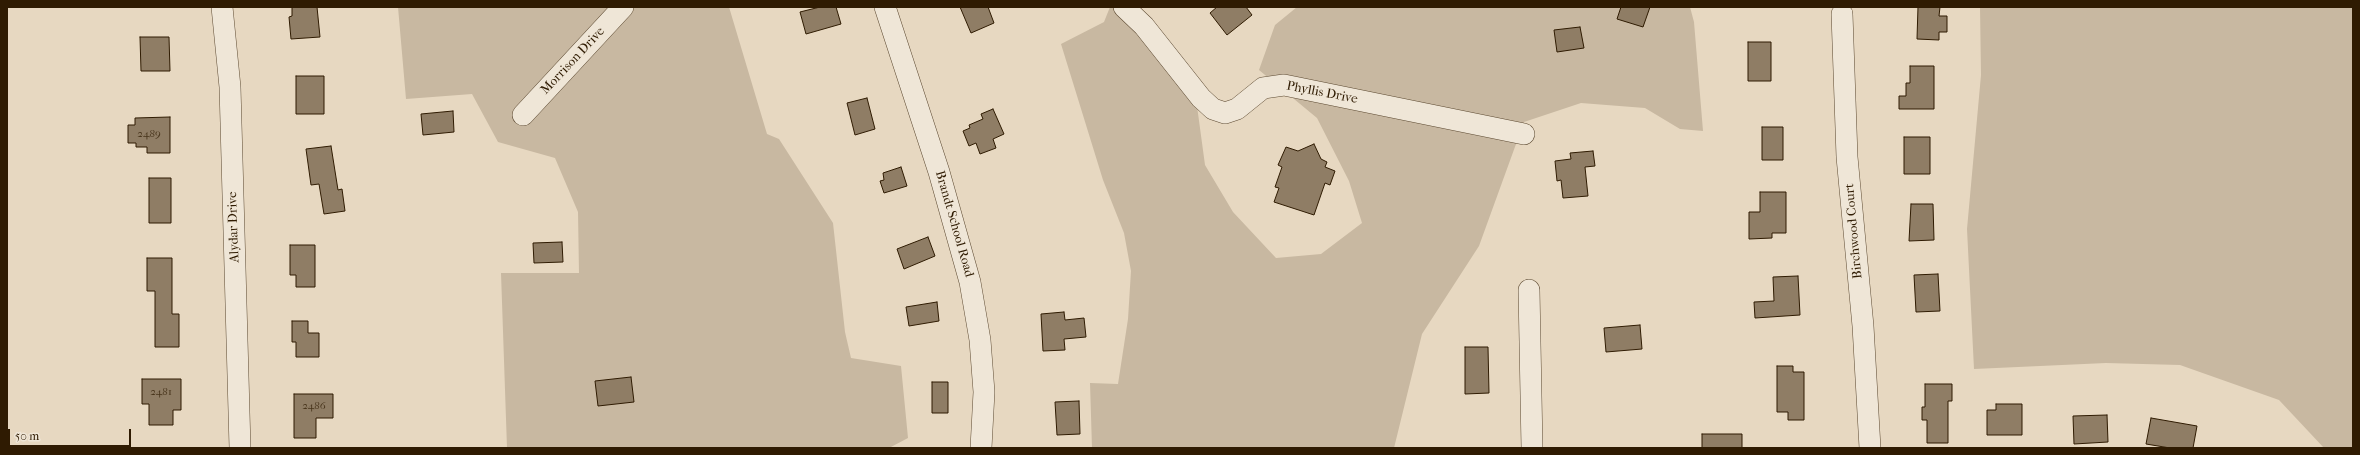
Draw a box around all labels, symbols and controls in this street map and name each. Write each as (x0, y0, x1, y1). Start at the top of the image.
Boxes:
street label: Morrison Drive (538, 24, 608, 98)
street label: Phyllis Drive (1285, 78, 1359, 108)
house number: 2489 (137, 127, 161, 141)
street label: Brandt School Road (931, 169, 977, 279)
street label: Birchwood Court (1842, 183, 1866, 279)
street label: Alydar Drive (225, 191, 243, 263)
house number: 2481 (150, 385, 172, 399)
house number: 2486 (302, 399, 326, 413)
scale bar (10, 421, 133, 447)
text: 50 m (15, 429, 39, 443)

